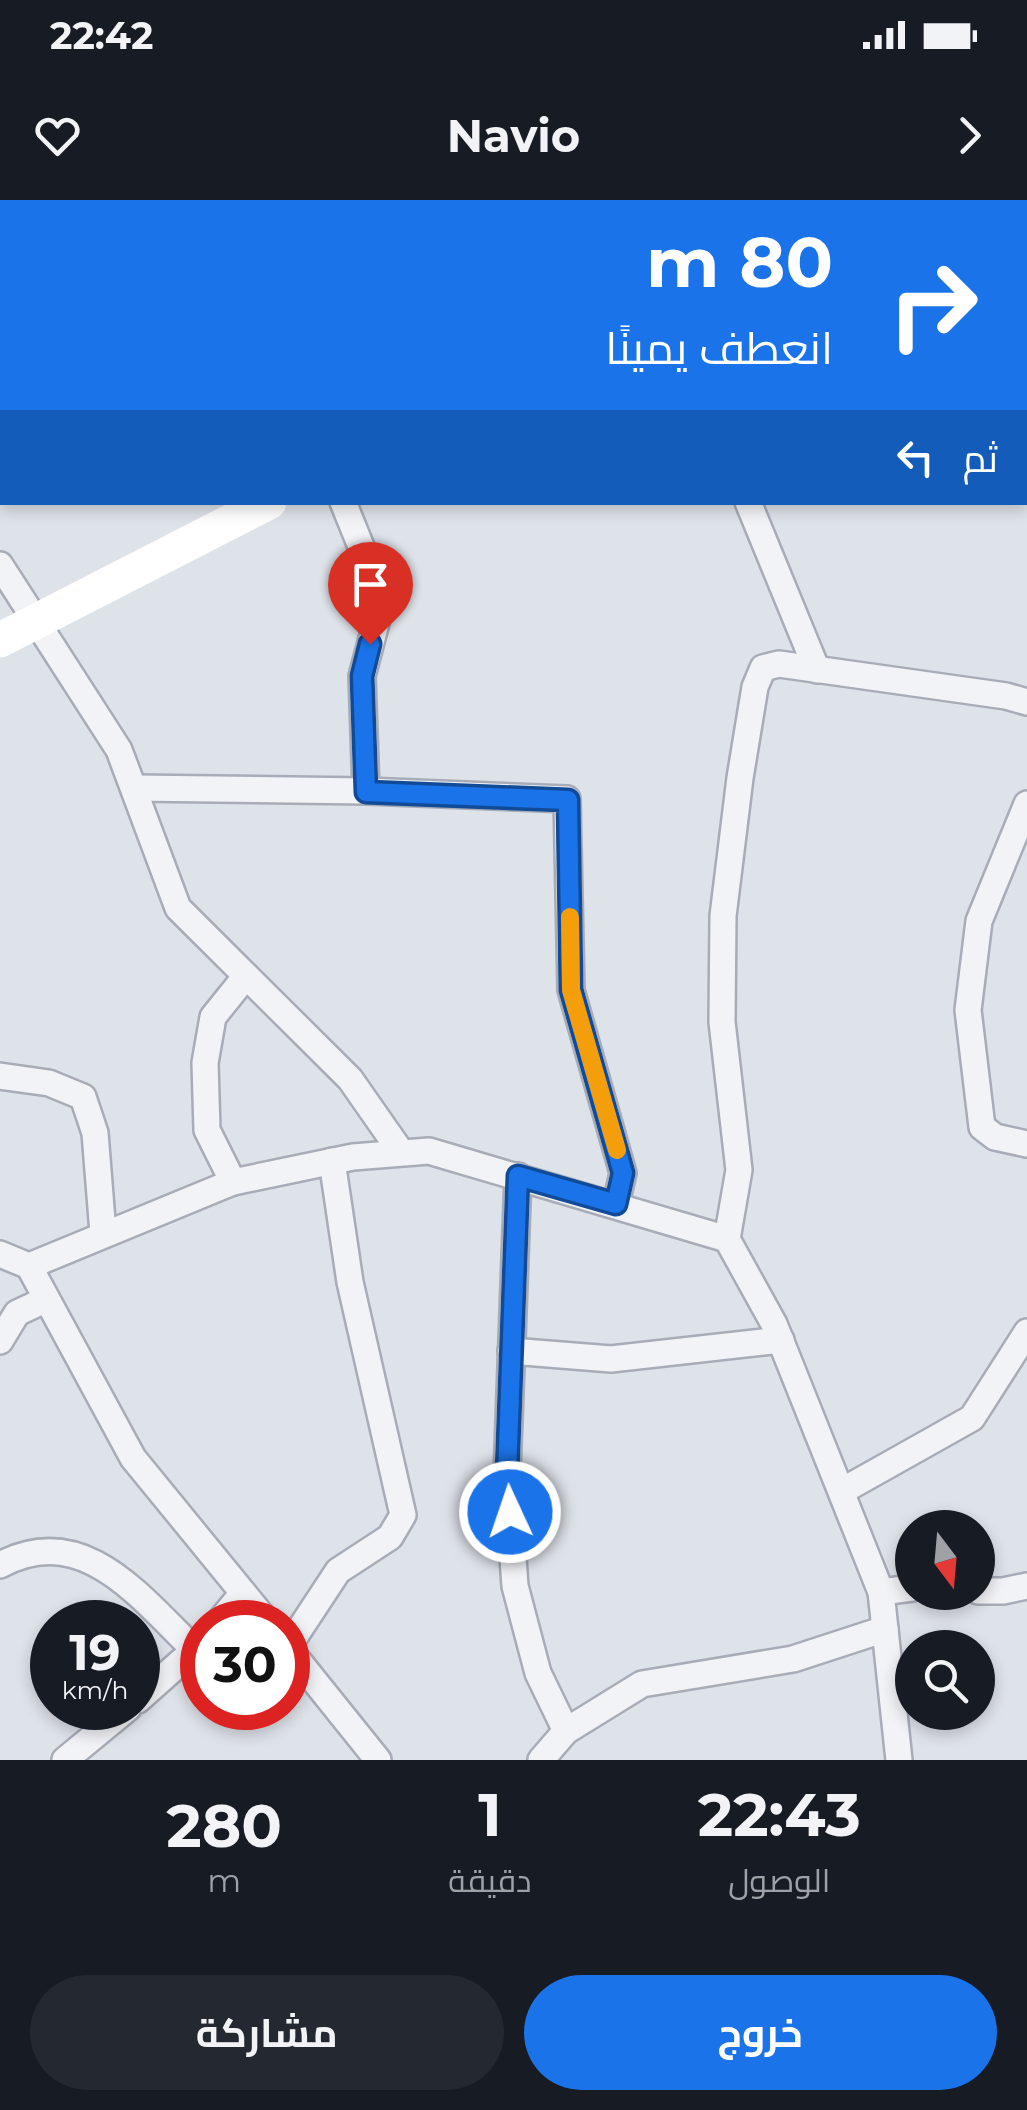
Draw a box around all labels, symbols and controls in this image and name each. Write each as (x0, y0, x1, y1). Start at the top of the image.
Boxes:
text: 22:42 (50, 12, 153, 59)
icon: heart (30, 108, 85, 163)
text: Navio (447, 108, 580, 163)
icon: forward (942, 108, 997, 163)
text: 80 m (646, 219, 833, 305)
icon: right (868, 240, 998, 370)
text: انعطف يمينًا (605, 320, 833, 375)
icon: left (888, 430, 943, 485)
text: ثم (963, 435, 998, 482)
pin (328, 542, 413, 645)
icon: arrive (343, 557, 398, 612)
position arrow (458, 1460, 562, 1564)
north arrow (895, 1510, 995, 1610)
map controls (895, 1510, 995, 1730)
speed limit sign: 30 (180, 1600, 310, 1730)
text: 19 (69, 1622, 121, 1683)
button: search (895, 1630, 995, 1730)
text: km/h (62, 1675, 128, 1705)
text: 1 (478, 1778, 502, 1851)
text: 22:43 (698, 1778, 861, 1851)
text: 280 (166, 1789, 282, 1862)
text: m (207, 1861, 241, 1900)
text: دقيقة (448, 1861, 532, 1900)
text: الوصول (728, 1861, 830, 1900)
button: مشاركة (30, 1975, 504, 2090)
button: خروج (524, 1975, 997, 2090)

